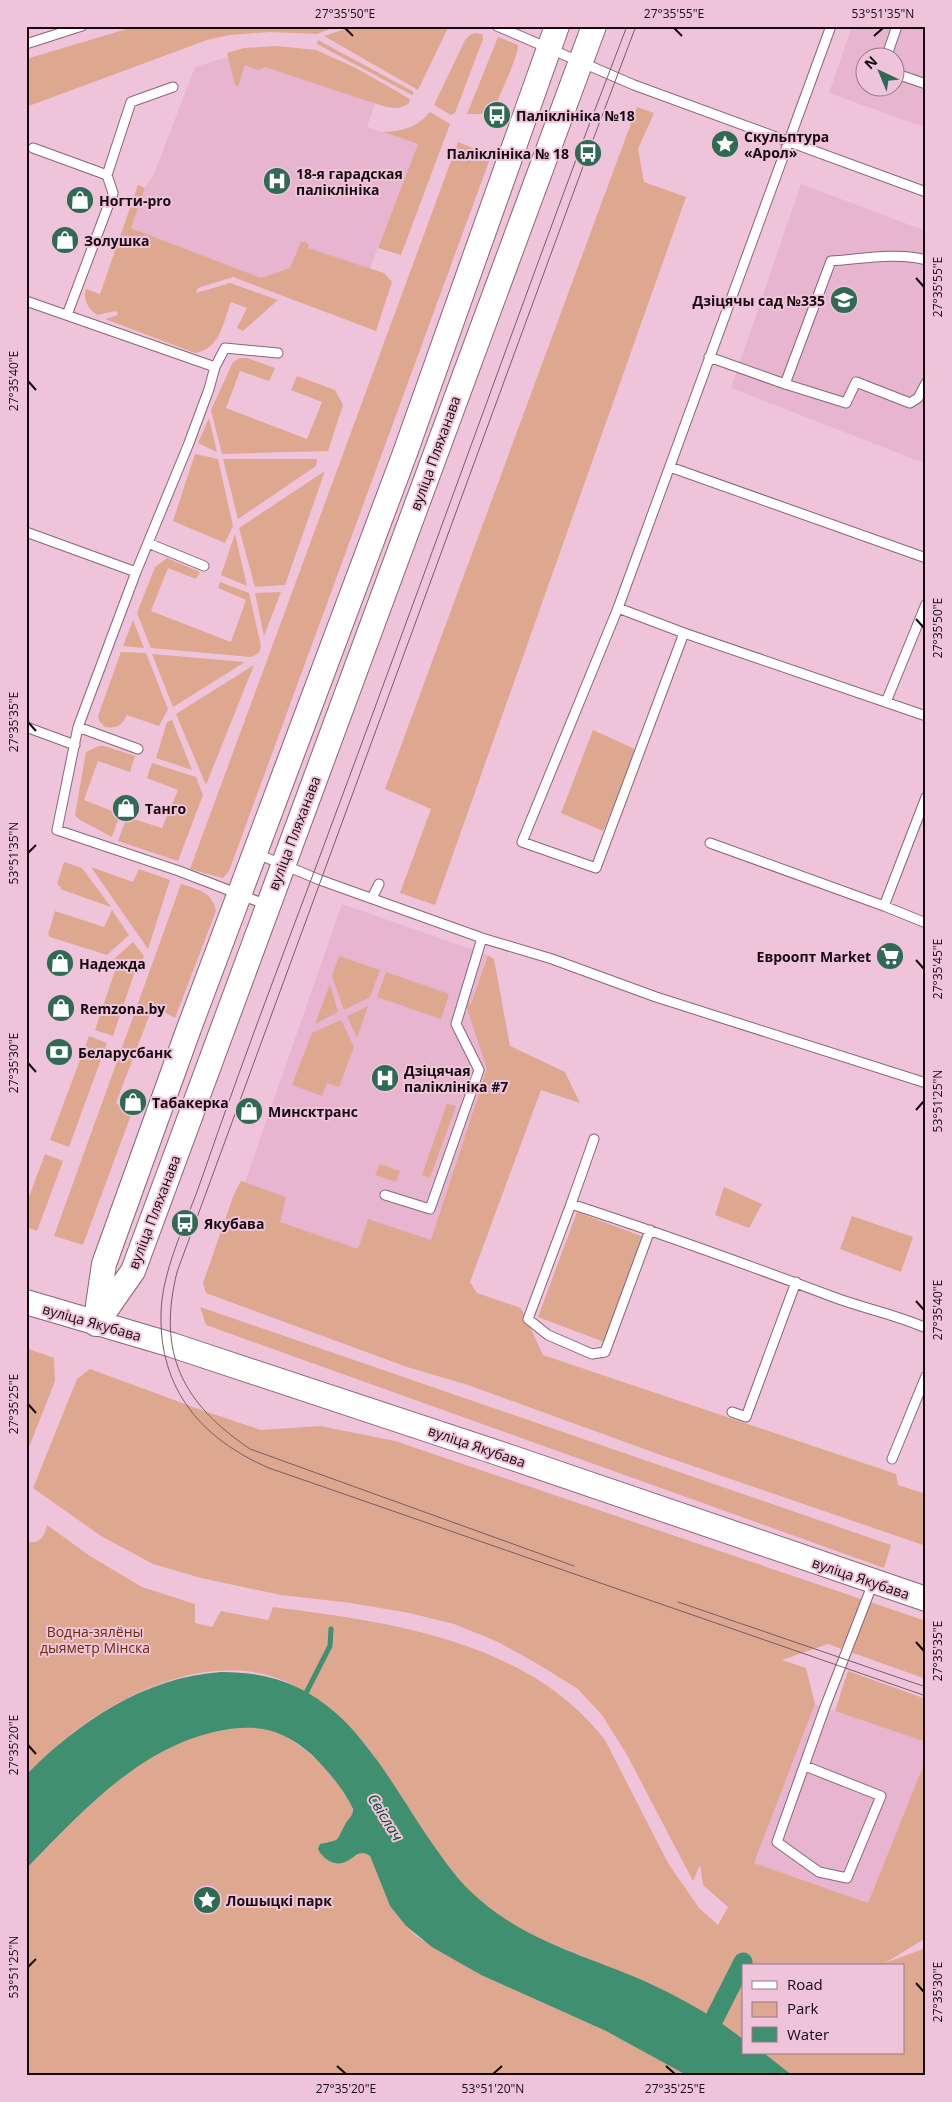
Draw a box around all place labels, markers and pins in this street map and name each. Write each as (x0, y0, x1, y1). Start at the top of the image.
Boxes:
bus stop icon: Паліклініка №18 (482, 100, 512, 130)
place label: Паліклініка №18 (516, 106, 635, 125)
place label: Скульптура «Арол» (744, 127, 829, 162)
place icon: Скульптура «Арол» (710, 129, 740, 159)
bus stop icon: Паліклініка № 18 (573, 138, 603, 168)
place label: Паліклініка № 18 (447, 144, 569, 163)
place label: 18-я гарадская паліклініка (296, 164, 403, 199)
hospital icon: 18-я гарадская паліклініка (262, 166, 292, 196)
shop icon: Ногти-pro (65, 185, 95, 215)
place label: Ногти-pro (99, 191, 172, 210)
shop icon: Золушка (50, 225, 80, 255)
place label: Золушка (84, 231, 149, 250)
school or university icon: Дзіцячы сад №335 (829, 285, 859, 315)
place label: Дзіцячы сад №335 (693, 291, 825, 310)
shop icon: Танго (111, 793, 141, 823)
place label: Танго (145, 799, 187, 818)
supermarket icon: Евроопт Market (875, 941, 905, 971)
place label: Евроопт Market (757, 947, 871, 966)
shop icon: Надежда (45, 948, 75, 978)
place label: Надежда (79, 954, 146, 973)
shop icon: Remzona.by (46, 993, 76, 1023)
place label: Remzona.by (80, 999, 165, 1018)
bank icon: Беларусбанк (44, 1037, 74, 1067)
place label: Беларусбанк (78, 1043, 172, 1062)
place label: Дзіцячая паліклініка #7 (404, 1061, 508, 1096)
hospital icon: Дзіцячая паліклініка #7 (370, 1063, 400, 1093)
shop icon: Табакерка (118, 1087, 148, 1117)
place label: Табакерка (152, 1093, 229, 1112)
shop icon: Минсктранс (234, 1096, 264, 1126)
place label: Минсктранс (268, 1102, 358, 1121)
bus stop icon: Якубава (170, 1208, 200, 1238)
place label: Якубава (203, 1214, 264, 1233)
place icon: Лошыцкі парк (192, 1885, 222, 1915)
place label: Лошыцкі парк (226, 1891, 332, 1910)

